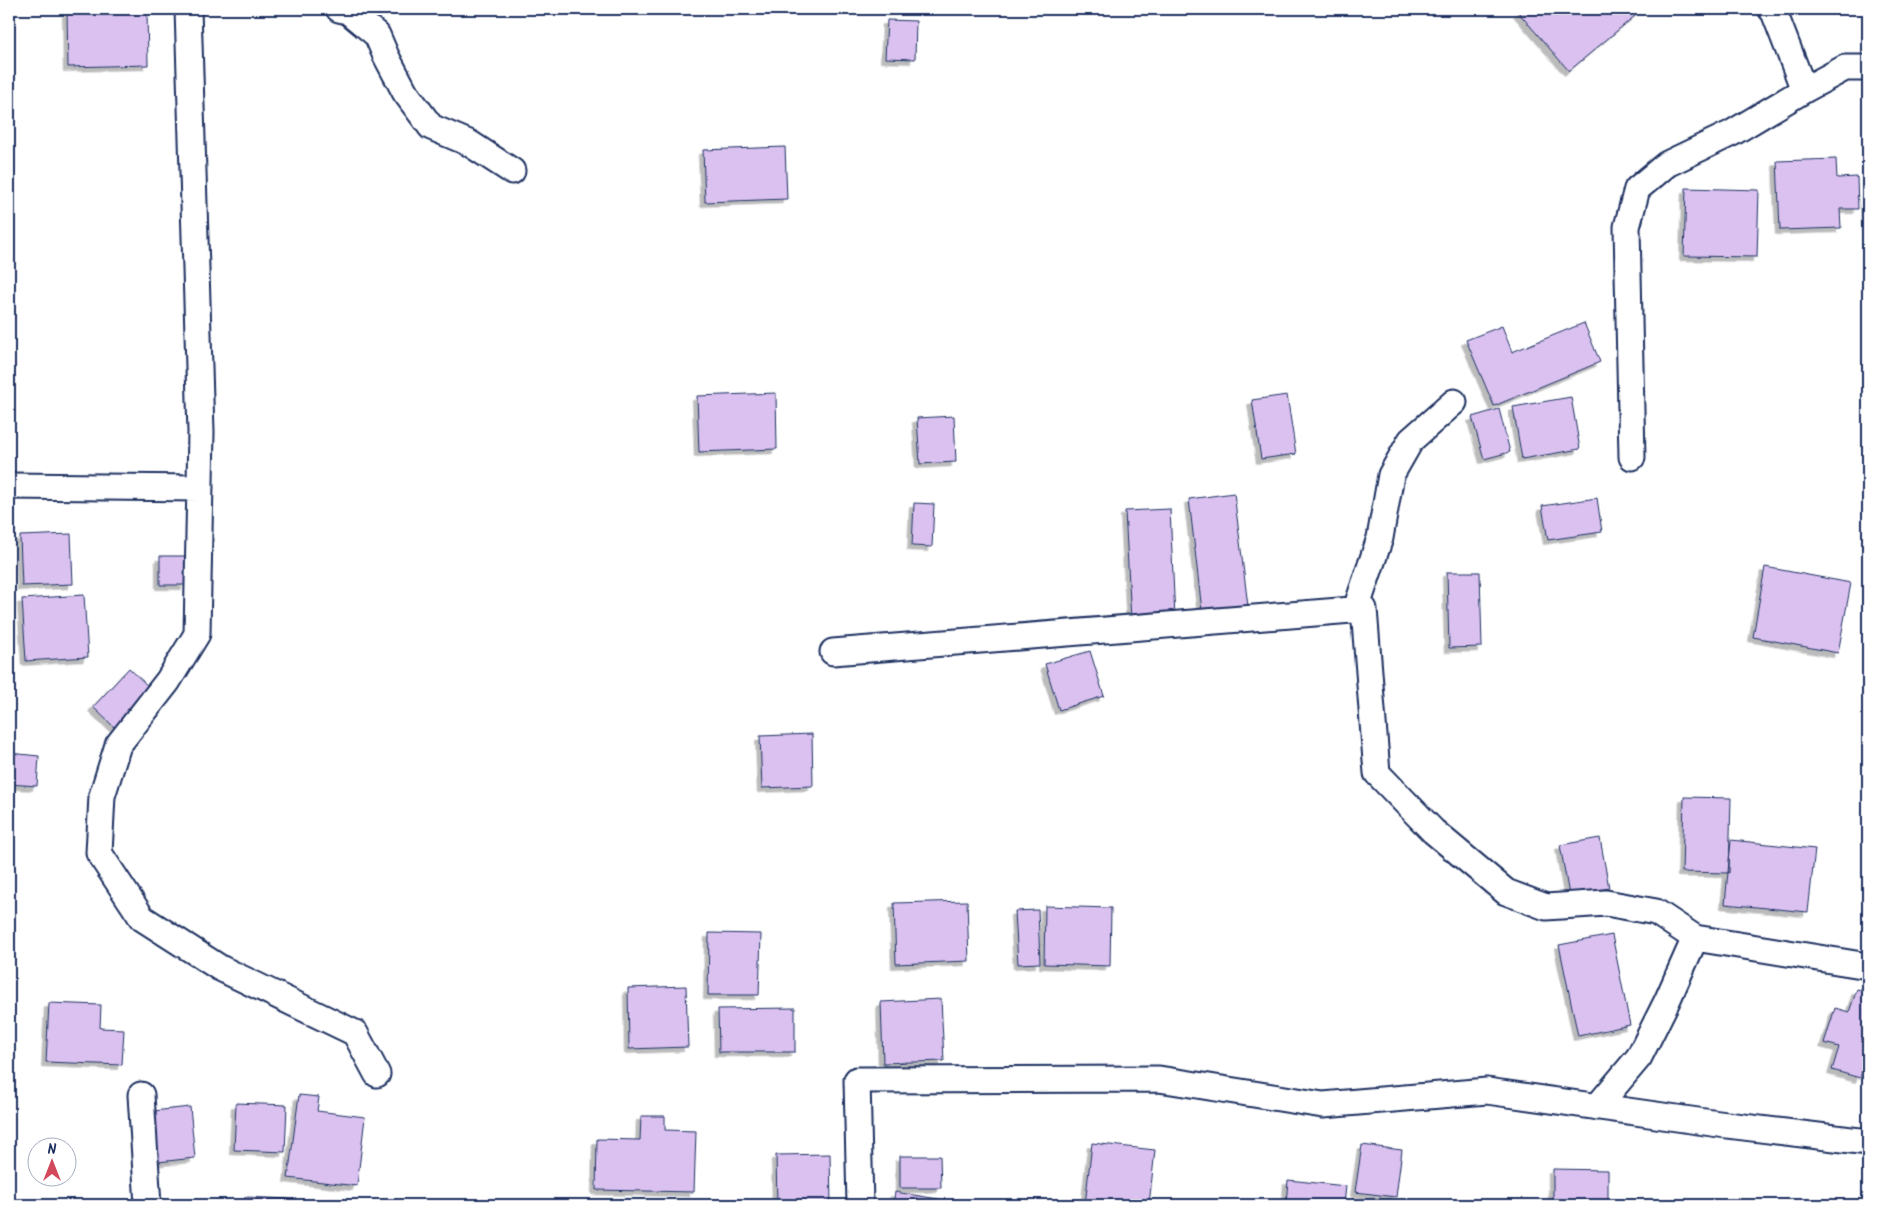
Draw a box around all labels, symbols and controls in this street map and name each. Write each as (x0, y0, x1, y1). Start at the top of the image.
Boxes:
north arrow (28, 1136, 78, 1186)
text: N (48, 1139, 57, 1161)

